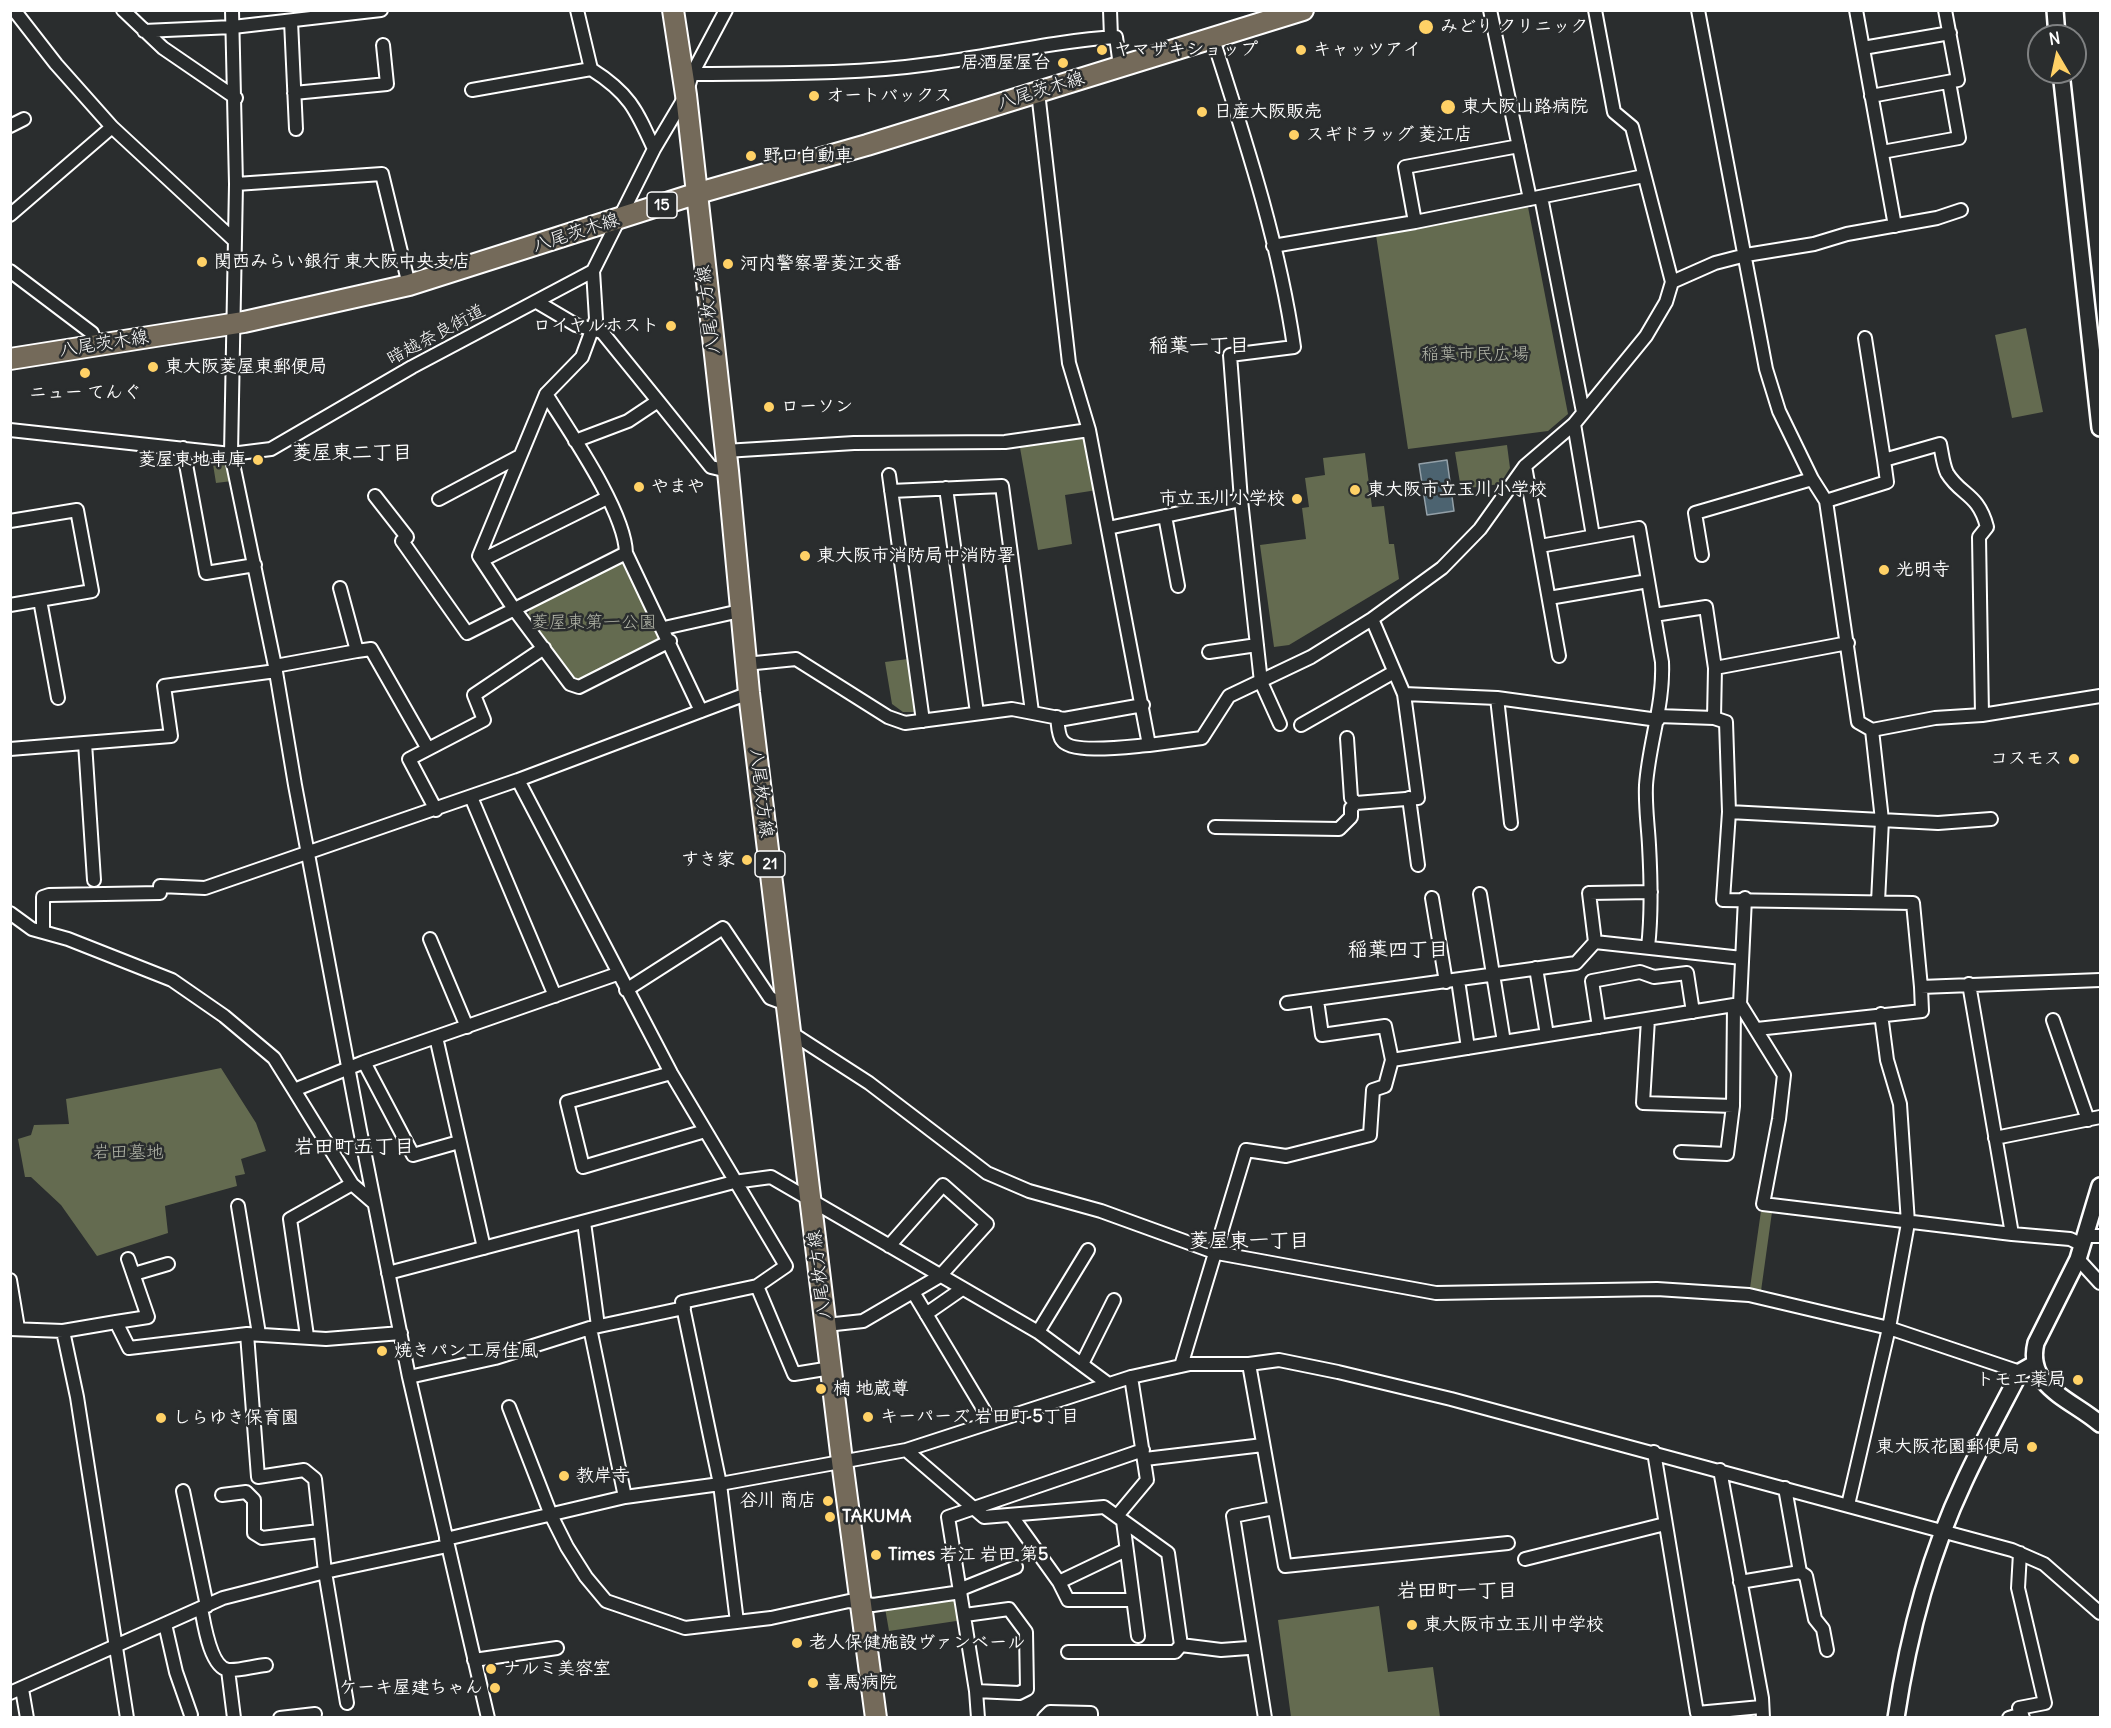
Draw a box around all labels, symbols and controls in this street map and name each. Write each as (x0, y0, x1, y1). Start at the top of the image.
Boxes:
place label: みどり クリニック (1440, 16, 1588, 38)
marker: みどり クリニック (1417, 18, 1435, 36)
north arrow (2027, 24, 2087, 84)
text: N (2047, 27, 2062, 49)
place label: ヤマザキショップ (1114, 39, 1258, 61)
place label: キャッツアイ (1313, 39, 1421, 61)
marker: ヤマザキショップ (1095, 43, 1109, 57)
marker: キャッツアイ (1294, 43, 1308, 57)
place label: 居酒屋屋台 (961, 52, 1051, 74)
marker: 居酒屋屋台 (1056, 56, 1070, 70)
street label: 八尾茨木線 (995, 68, 1087, 114)
place label: オートバックス (826, 85, 952, 107)
marker: オートバックス (807, 89, 821, 103)
place label: 東大阪山路病院 (1462, 96, 1588, 118)
marker: 東大阪山路病院 (1439, 98, 1457, 116)
place label: 日産大阪販売 (1214, 101, 1322, 123)
marker: 日産大阪販売 (1195, 105, 1209, 119)
place label: スギドラッグ 菱江店 (1306, 124, 1472, 146)
marker: スギドラッグ 菱江店 (1287, 128, 1301, 142)
place label: 野口自動車 (763, 145, 853, 167)
marker: 野口自動車 (744, 149, 758, 163)
road number: 15 (647, 192, 677, 218)
street label: 八尾茨木線 (530, 209, 622, 257)
place label: 関西みらい銀行 東大阪中央支店 (214, 251, 470, 273)
place label: 河内警察署菱江交番 (740, 253, 902, 275)
marker: 関西みらい銀行 東大阪中央支店 (195, 255, 209, 269)
marker: 河内警察署菱江交番 (721, 257, 735, 271)
street label: 八尾枚方線 (693, 264, 725, 356)
street label: 暗越奈良街道 (383, 300, 489, 370)
place label: ロイヤルホスト (533, 315, 659, 337)
marker: ロイヤルホスト (664, 319, 678, 333)
street label: 八尾茨木線 (58, 326, 150, 362)
district label: 稲葉一丁目 (1149, 334, 1249, 358)
park label: 稲葉市民広場 (1421, 344, 1529, 366)
place label: 東大阪菱屋東郵便局 (165, 356, 327, 378)
marker: 東大阪菱屋東郵便局 (146, 360, 160, 374)
marker: ニュー てんぐ (78, 366, 92, 380)
place label: ニュー てんぐ (29, 382, 141, 404)
place label: ローソン (781, 396, 853, 418)
marker: ローソン (762, 400, 776, 414)
district label: 菱屋東二丁目 (292, 441, 412, 465)
place label: 菱屋東地車庫 (138, 449, 246, 471)
marker: 菱屋東地車庫 (251, 453, 265, 467)
place label: やまや (651, 476, 705, 498)
place label: 東大阪市立玉川小学校 (1367, 479, 1547, 501)
marker: やまや (632, 480, 646, 494)
marker: 東大阪市立玉川小学校 (1348, 483, 1362, 497)
place label: 市立玉川小学校 (1159, 488, 1285, 510)
marker: 市立玉川小学校 (1290, 492, 1304, 506)
place label: 東大阪市消防局中消防署 (817, 545, 1015, 567)
marker: 東大阪市消防局中消防署 (798, 549, 812, 563)
place label: 光明寺 (1896, 559, 1950, 581)
marker: 光明寺 (1877, 563, 1891, 577)
park label: 菱屋東第一公園 (531, 612, 657, 634)
street label: 八尾枚方線 (745, 747, 777, 839)
place label: コスモス (1990, 748, 2062, 770)
marker: コスモス (2067, 752, 2081, 766)
place label: すき家 (681, 849, 735, 871)
road number: 21 (755, 851, 785, 877)
marker: すき家 (740, 853, 754, 867)
district label: 稲葉四丁目 (1348, 938, 1448, 962)
district label: 岩田町五丁目 (294, 1135, 414, 1159)
park label: 岩田墓地 (92, 1142, 164, 1164)
street label: 八尾枚方線 (804, 1229, 836, 1321)
district label: 菱屋東一丁目 (1189, 1229, 1309, 1253)
place label: 焼きパン工房佳風 (394, 1340, 538, 1362)
marker: 焼きパン工房佳風 (375, 1344, 389, 1358)
place label: トモエ薬局 (1976, 1369, 2066, 1391)
marker: トモエ薬局 (2071, 1373, 2085, 1387)
place label: 楠 地蔵尊 (833, 1378, 909, 1400)
marker: 楠 地蔵尊 (814, 1382, 828, 1396)
place label: キーパーズ 岩田町 5丁目 (880, 1406, 1079, 1428)
place label: しらゆき保育園 (173, 1407, 299, 1429)
marker: キーパーズ 岩田町 5丁目 (861, 1410, 875, 1424)
marker: しらゆき保育園 (154, 1411, 168, 1425)
place label: 東大阪花園郵便局 (1876, 1436, 2020, 1458)
marker: 東大阪花園郵便局 (2025, 1440, 2039, 1454)
place label: 教岸寺 (576, 1465, 630, 1487)
marker: 教岸寺 (557, 1469, 571, 1483)
place label: 谷川 商店 (740, 1490, 816, 1512)
marker: 谷川 商店 (821, 1494, 835, 1508)
place label: TAKUMA (842, 1506, 912, 1528)
marker: TAKUMA (823, 1510, 837, 1524)
place label: Times 若江 岩田 第5 (888, 1544, 1048, 1566)
marker: Times 若江 岩田 第5 (869, 1548, 883, 1562)
district label: 岩田町一丁目 (1397, 1579, 1517, 1603)
place label: 東大阪市立玉川中学校 (1424, 1614, 1604, 1636)
marker: 東大阪市立玉川中学校 (1405, 1618, 1419, 1632)
place label: 老人保健施設ヴァンベール (809, 1632, 1025, 1654)
marker: 老人保健施設ヴァンベール (790, 1636, 804, 1650)
place label: ナルミ美容室 (503, 1658, 611, 1680)
marker: ナルミ美容室 (484, 1662, 498, 1676)
place label: 喜馬病院 (825, 1672, 897, 1694)
marker: 喜馬病院 (806, 1676, 820, 1690)
place label: ケーキ屋建ちゃん (339, 1677, 483, 1699)
marker: ケーキ屋建ちゃん (488, 1681, 502, 1695)

